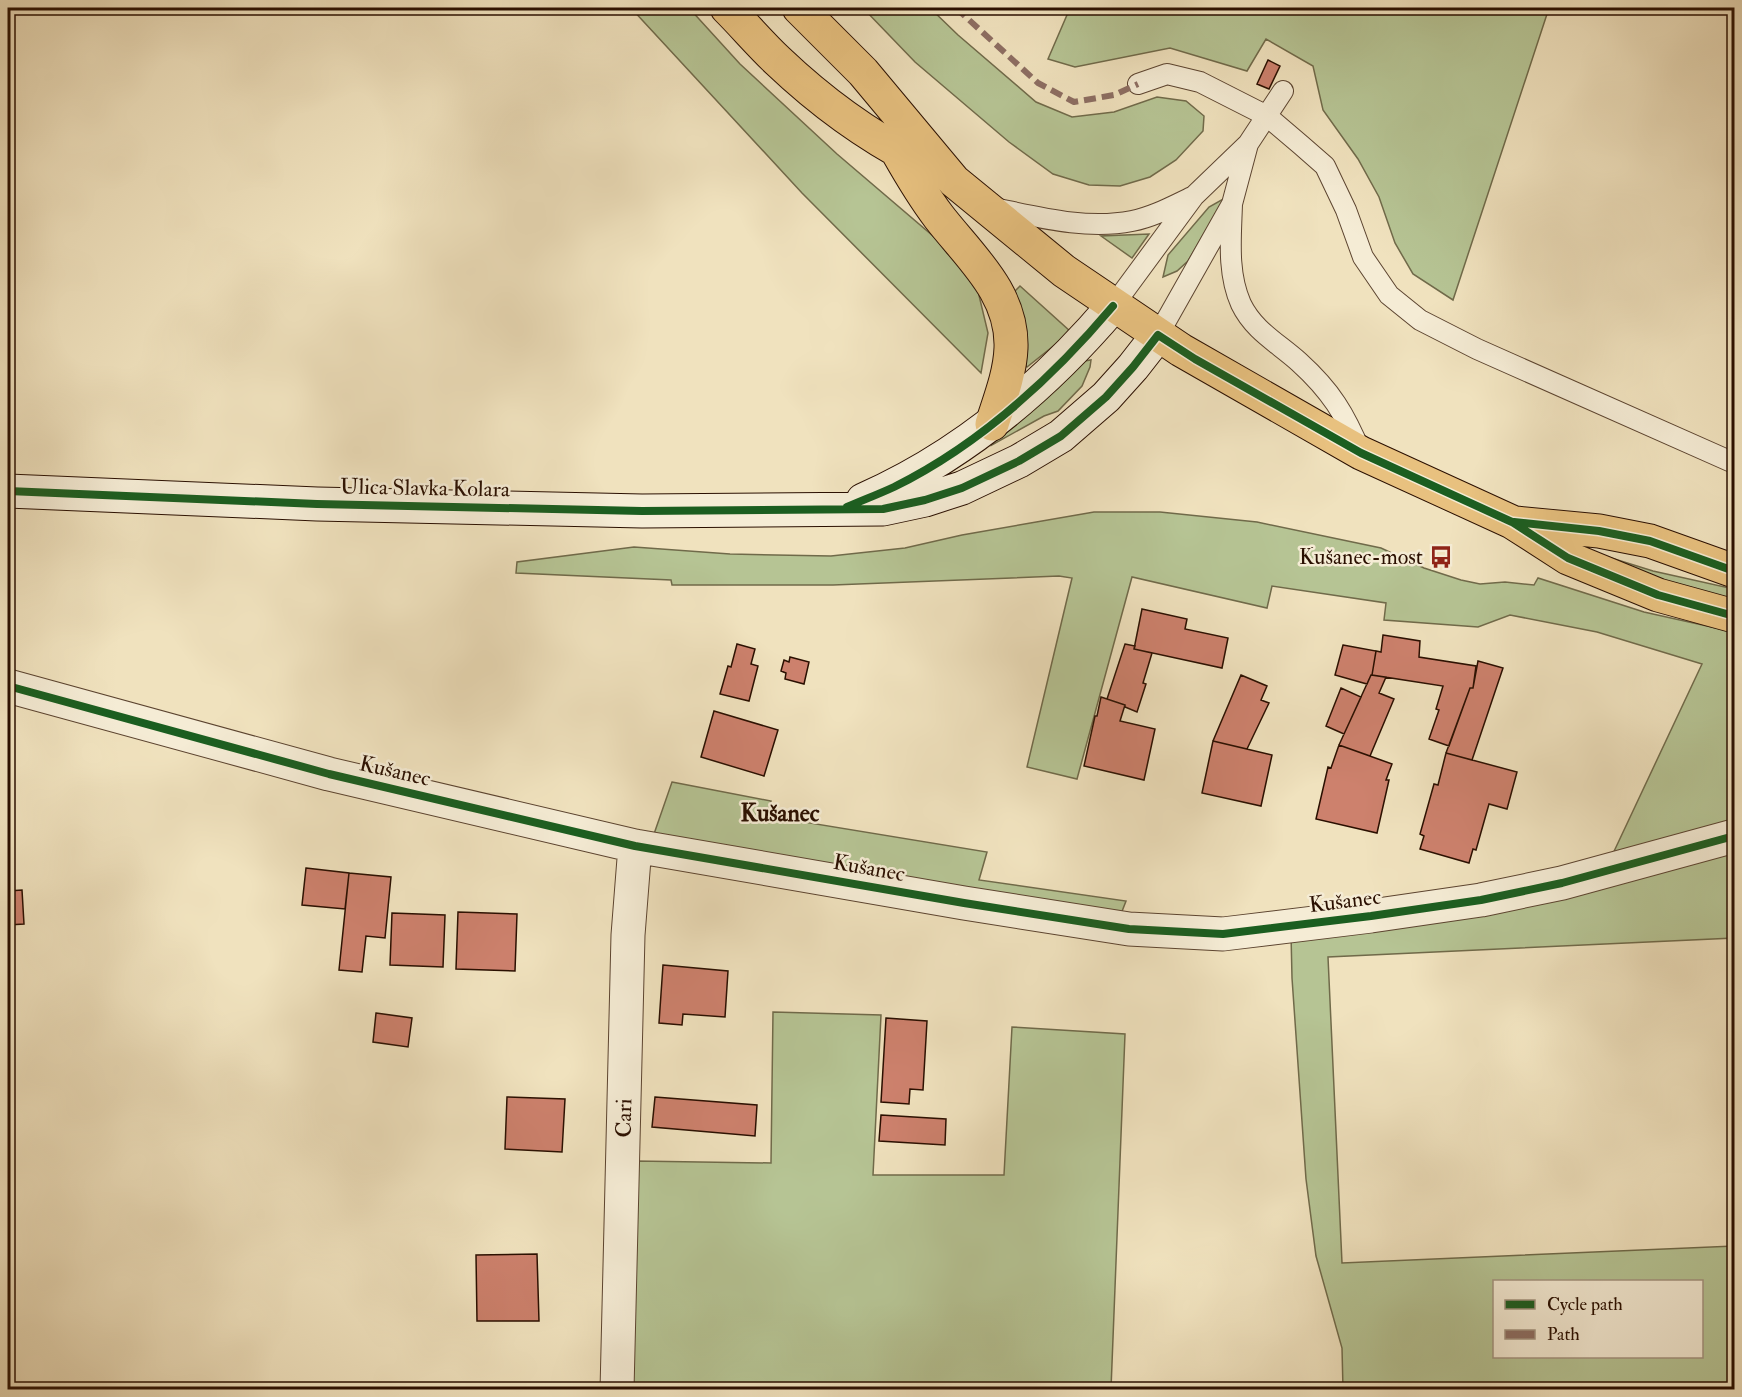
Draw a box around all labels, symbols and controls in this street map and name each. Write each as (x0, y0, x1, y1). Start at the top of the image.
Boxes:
street label: Ulica Slavka Kolara (340, 473, 511, 503)
place label: Kušanec-most (1299, 543, 1423, 571)
bus stop icon: Kušanec-most (1428, 544, 1454, 570)
street label: Kušanec (357, 749, 434, 793)
district label: Kušanec (741, 798, 820, 829)
street label: Kušanec (831, 848, 907, 888)
street label: Kušanec (1307, 883, 1383, 919)
street label: Cari (610, 1098, 638, 1138)
legend (1493, 1280, 1703, 1358)
text: Cycle path (1547, 1293, 1623, 1316)
text: Path (1547, 1323, 1580, 1346)

